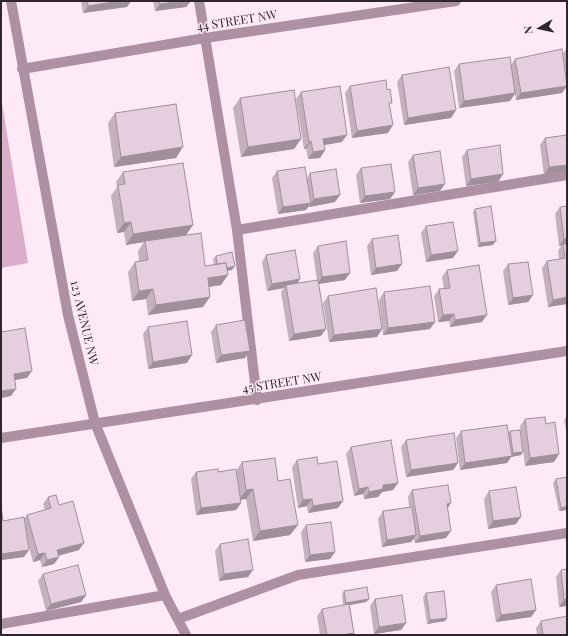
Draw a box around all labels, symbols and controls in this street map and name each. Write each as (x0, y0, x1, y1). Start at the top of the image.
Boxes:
street label: 44 STREET NW (196, 8, 278, 34)
north arrow (520, 8, 560, 48)
text: N (520, 25, 536, 35)
street label: 123 AVENUE NW (67, 279, 101, 367)
street label: 45 STREET NW (241, 370, 323, 396)

